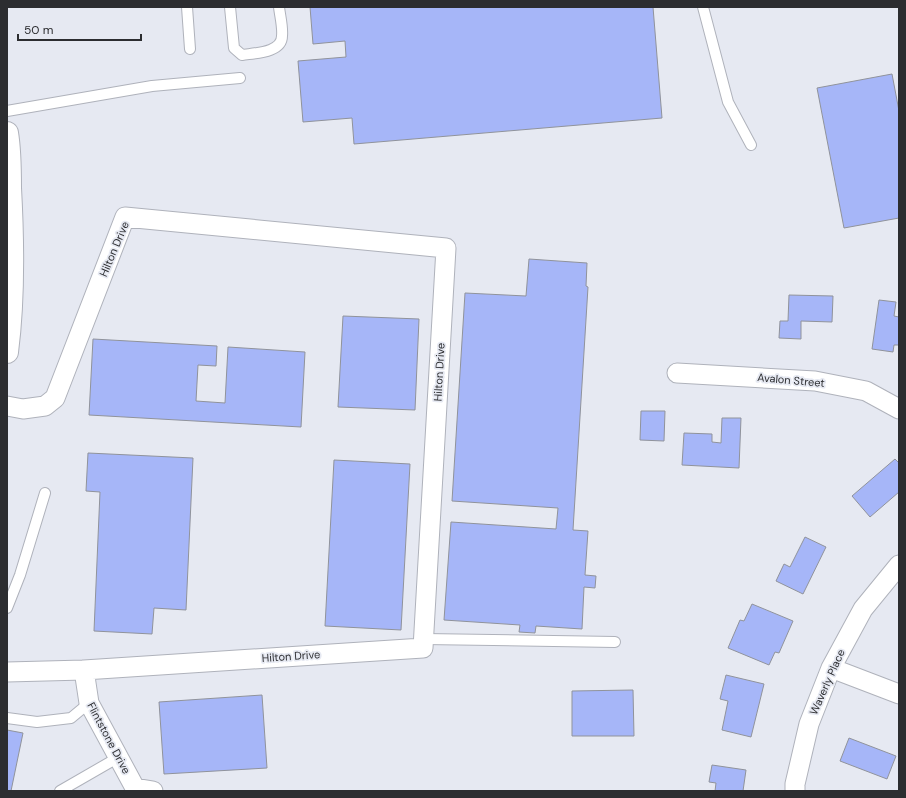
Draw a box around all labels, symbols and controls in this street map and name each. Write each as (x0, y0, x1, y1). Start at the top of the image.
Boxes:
scale bar (18, 16, 141, 42)
text: 50 m (24, 22, 53, 38)
street label: Hilton Drive (96, 219, 132, 279)
street label: Hilton Drive (430, 342, 448, 402)
street label: Avalon Street (757, 370, 825, 390)
street label: Hilton Drive (261, 647, 321, 665)
street label: Waverly Place (806, 647, 848, 717)
street label: Flintstone Drive (84, 700, 134, 776)

